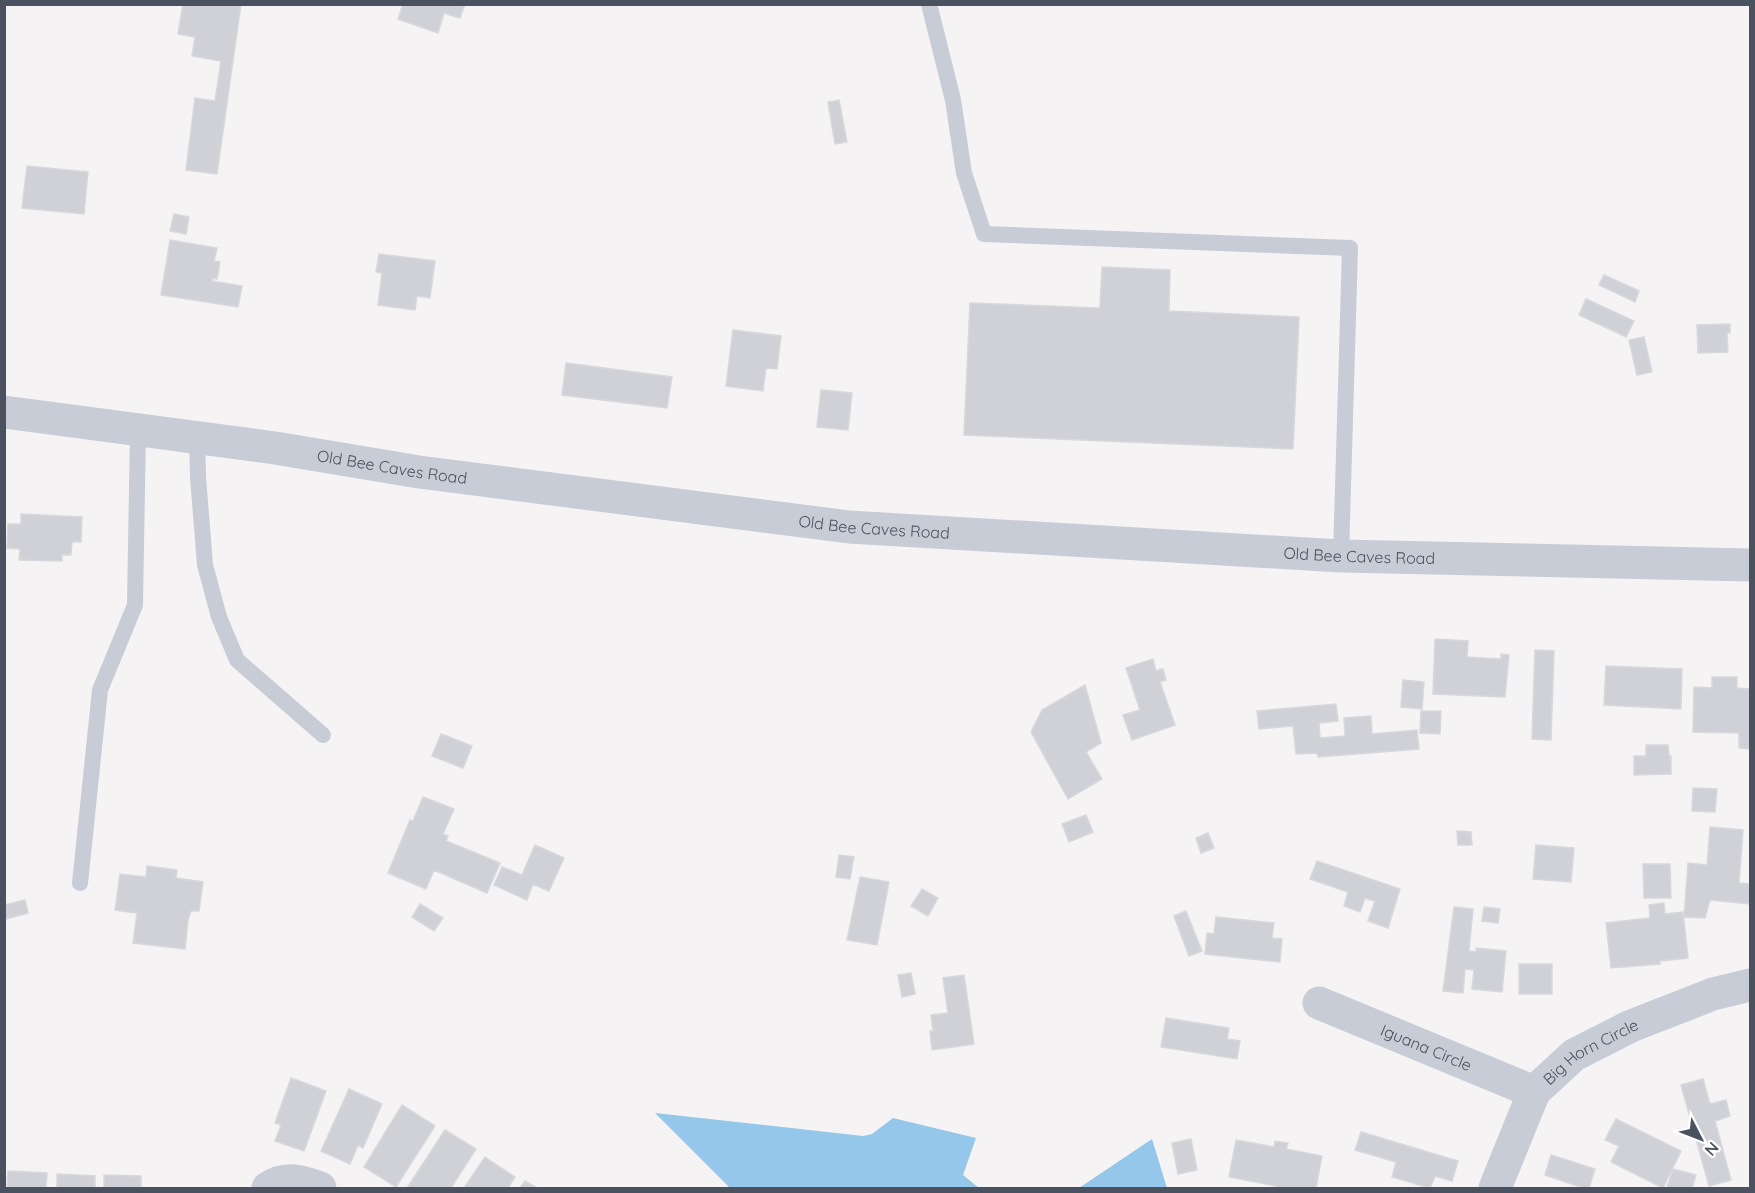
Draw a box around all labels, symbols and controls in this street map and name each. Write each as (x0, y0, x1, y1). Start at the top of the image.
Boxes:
street label: Old Bee Caves Road (316, 445, 468, 488)
street label: Old Bee Caves Road (797, 511, 950, 543)
street label: Old Bee Caves Road (1283, 543, 1435, 568)
street label: Big Horn Circle (1539, 1014, 1641, 1089)
street label: Iguana Circle (1378, 1020, 1475, 1075)
north arrow (1671, 1109, 1731, 1169)
text: N (1701, 1138, 1724, 1160)

